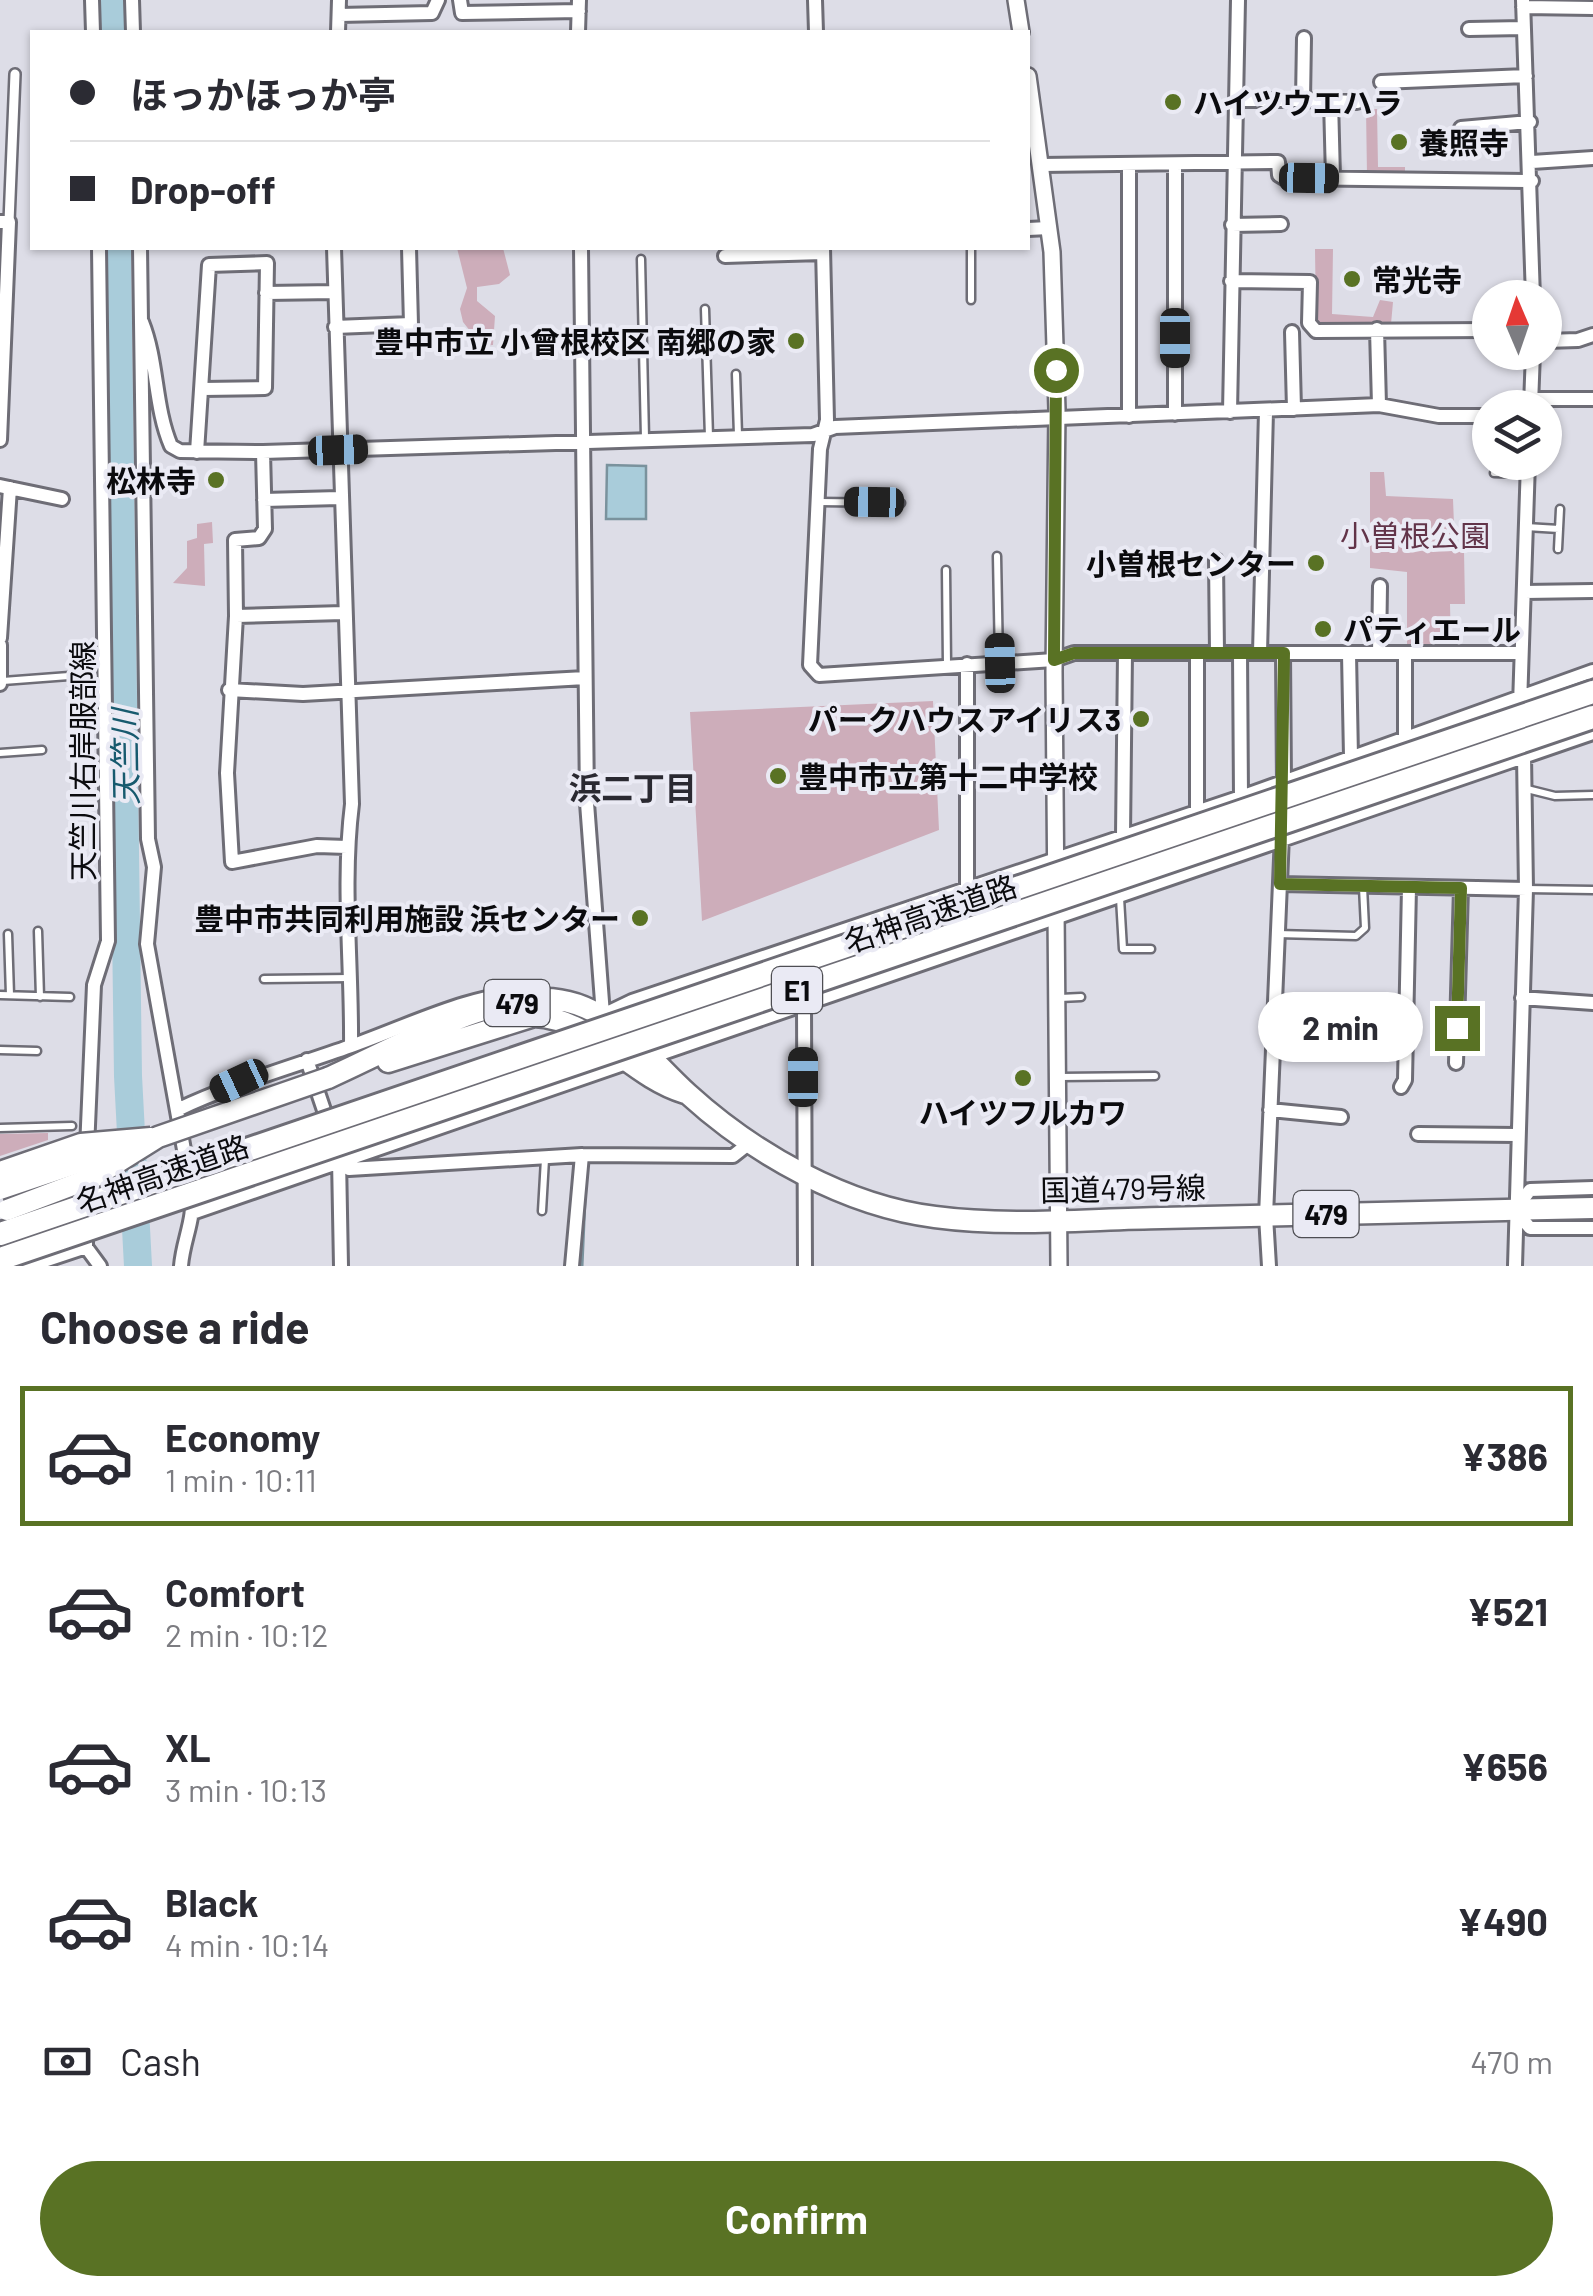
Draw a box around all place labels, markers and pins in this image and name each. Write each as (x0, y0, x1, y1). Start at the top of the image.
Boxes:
place label: ハイツウエハラ (1193, 84, 1402, 120)
marker: ハイツウエハラ (1162, 91, 1184, 113)
place label: 養照寺 (1419, 124, 1509, 160)
marker: 養照寺 (1388, 131, 1410, 153)
place label: 常光寺 (1372, 261, 1462, 297)
marker: 常光寺 (1341, 268, 1363, 290)
place label: 豊中市立 小曾根校区 南郷の家 (374, 323, 776, 359)
marker: 豊中市立 小曾根校区 南郷の家 (785, 330, 807, 352)
place label: 松林寺 (106, 462, 196, 498)
marker: 松林寺 (205, 469, 227, 491)
place label: 小曽根センター (1086, 545, 1296, 581)
marker: 小曽根センター (1305, 552, 1327, 574)
place label: パティエール (1343, 611, 1521, 647)
marker: パティエール (1312, 618, 1334, 640)
place label: パークハウスアイリス3 (808, 701, 1121, 737)
marker: パークハウスアイリス3 (1130, 708, 1152, 730)
place label: 豊中市立第十二中学校 (798, 758, 1098, 794)
marker: 豊中市立第十二中学校 (767, 765, 789, 787)
place label: 豊中市共同利用施設 浜センター (194, 900, 620, 936)
marker: 豊中市共同利用施設 浜センター (629, 907, 651, 929)
marker: ハイツフルカワ (1012, 1067, 1034, 1089)
place label: ハイツフルカワ (919, 1094, 1127, 1130)

